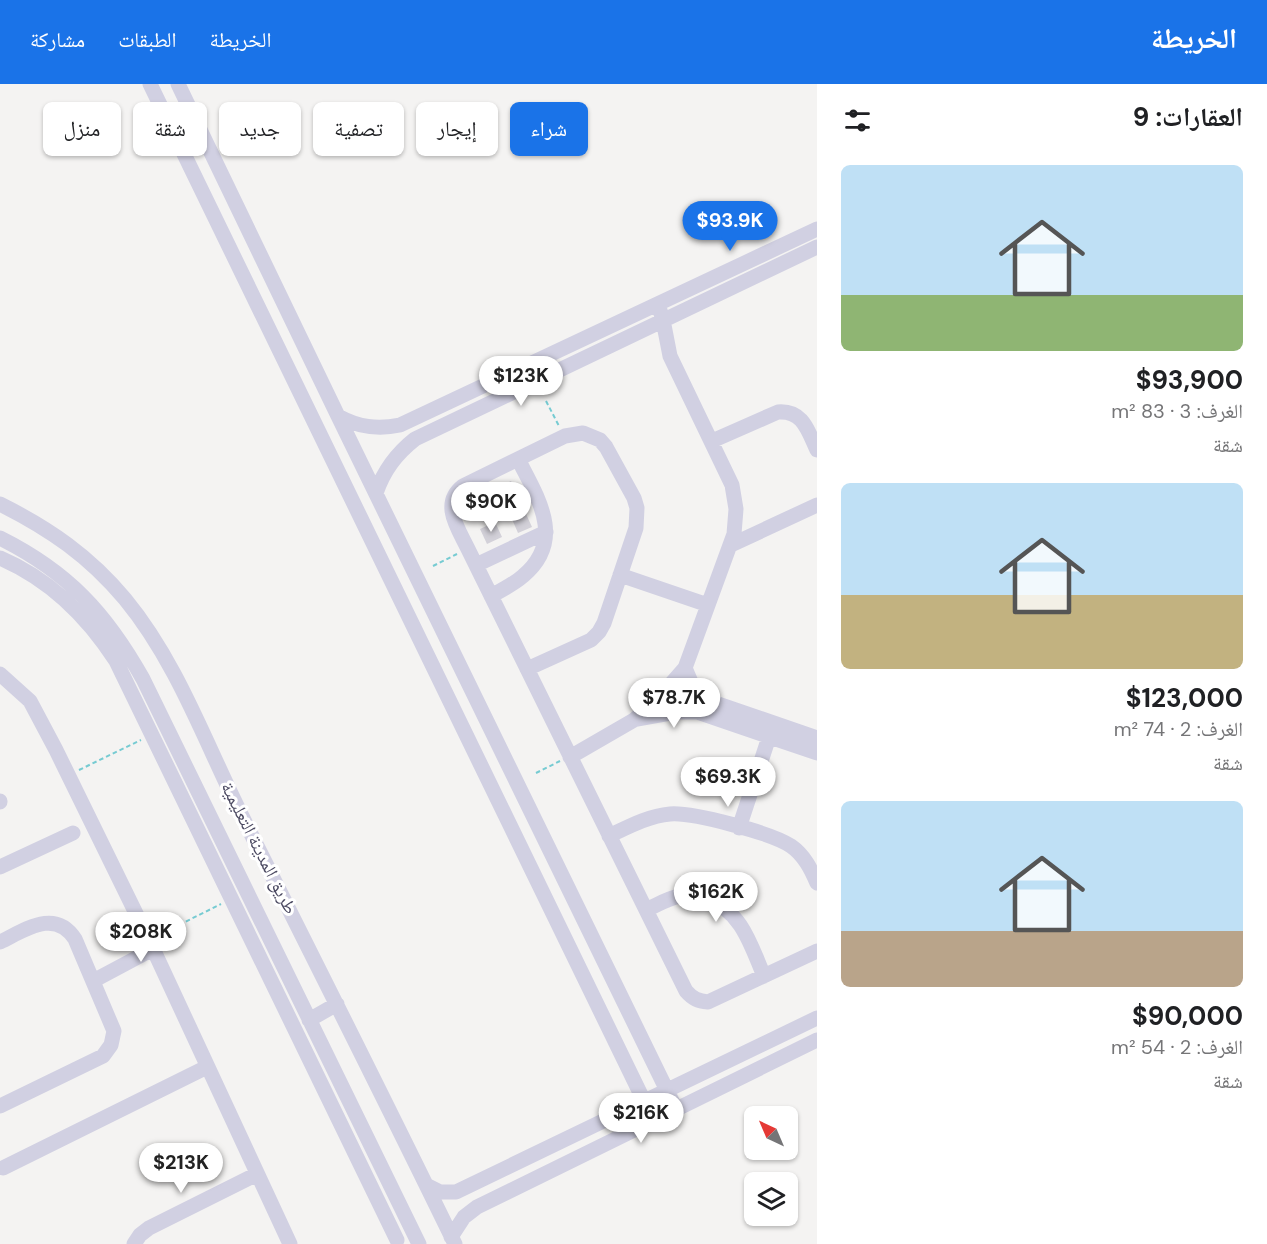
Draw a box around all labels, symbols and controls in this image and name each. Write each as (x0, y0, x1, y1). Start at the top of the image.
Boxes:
text: الخريطة (1151, 20, 1237, 57)
text: مشاركة (30, 26, 85, 54)
text: الطبقات (118, 26, 177, 54)
text: الخريطة (210, 26, 271, 54)
text: العقارات: 9 (1133, 100, 1243, 134)
chip: منزل (43, 102, 121, 156)
chip: شقة (133, 102, 207, 156)
chip: جديد (219, 102, 301, 156)
chip: تصفية (313, 102, 404, 156)
chip: إيجار (416, 102, 498, 156)
chip: شراء (510, 102, 588, 156)
icon: filters (841, 104, 874, 137)
pin: $93.9K (681, 201, 779, 252)
icon: home (988, 204, 1096, 312)
text: $93.9K (697, 207, 763, 233)
pin: $123K (479, 356, 563, 407)
text: $123K (493, 362, 549, 388)
text: $93,900 (1136, 363, 1243, 397)
text: الغرف: 3 · 83 m² (1111, 398, 1243, 424)
text: شقة (1213, 432, 1243, 458)
pin: $90K (455, 482, 527, 533)
text: $90K (465, 488, 517, 514)
icon: home (988, 522, 1096, 630)
pin: $78.7K (625, 678, 723, 729)
text: $123,000 (1126, 681, 1243, 715)
text: $78.7K (642, 684, 706, 710)
text: الغرف: 2 · 74 m² (1114, 716, 1243, 742)
text: شقة (1213, 750, 1243, 776)
pin: $69.3K (679, 757, 777, 808)
text: $69.3K (695, 763, 761, 789)
street label: طريق المدينة التعليمية (215, 778, 303, 918)
icon: home (988, 840, 1096, 948)
pin: $162K (674, 872, 758, 923)
text: $162K (688, 878, 744, 904)
pin: $208K (99, 912, 183, 963)
text: $208K (109, 918, 173, 944)
text: $90,000 (1132, 999, 1243, 1033)
text: الغرف: 2 · 54 m² (1111, 1034, 1243, 1060)
text: شقة (1213, 1068, 1243, 1094)
pin: $216K (599, 1093, 683, 1144)
text: $216K (613, 1099, 669, 1125)
north arrow (744, 1106, 798, 1160)
map controls (744, 1106, 798, 1226)
pin: $213K (139, 1143, 223, 1194)
text: $213K (153, 1149, 209, 1175)
button: layers (744, 1172, 798, 1226)

